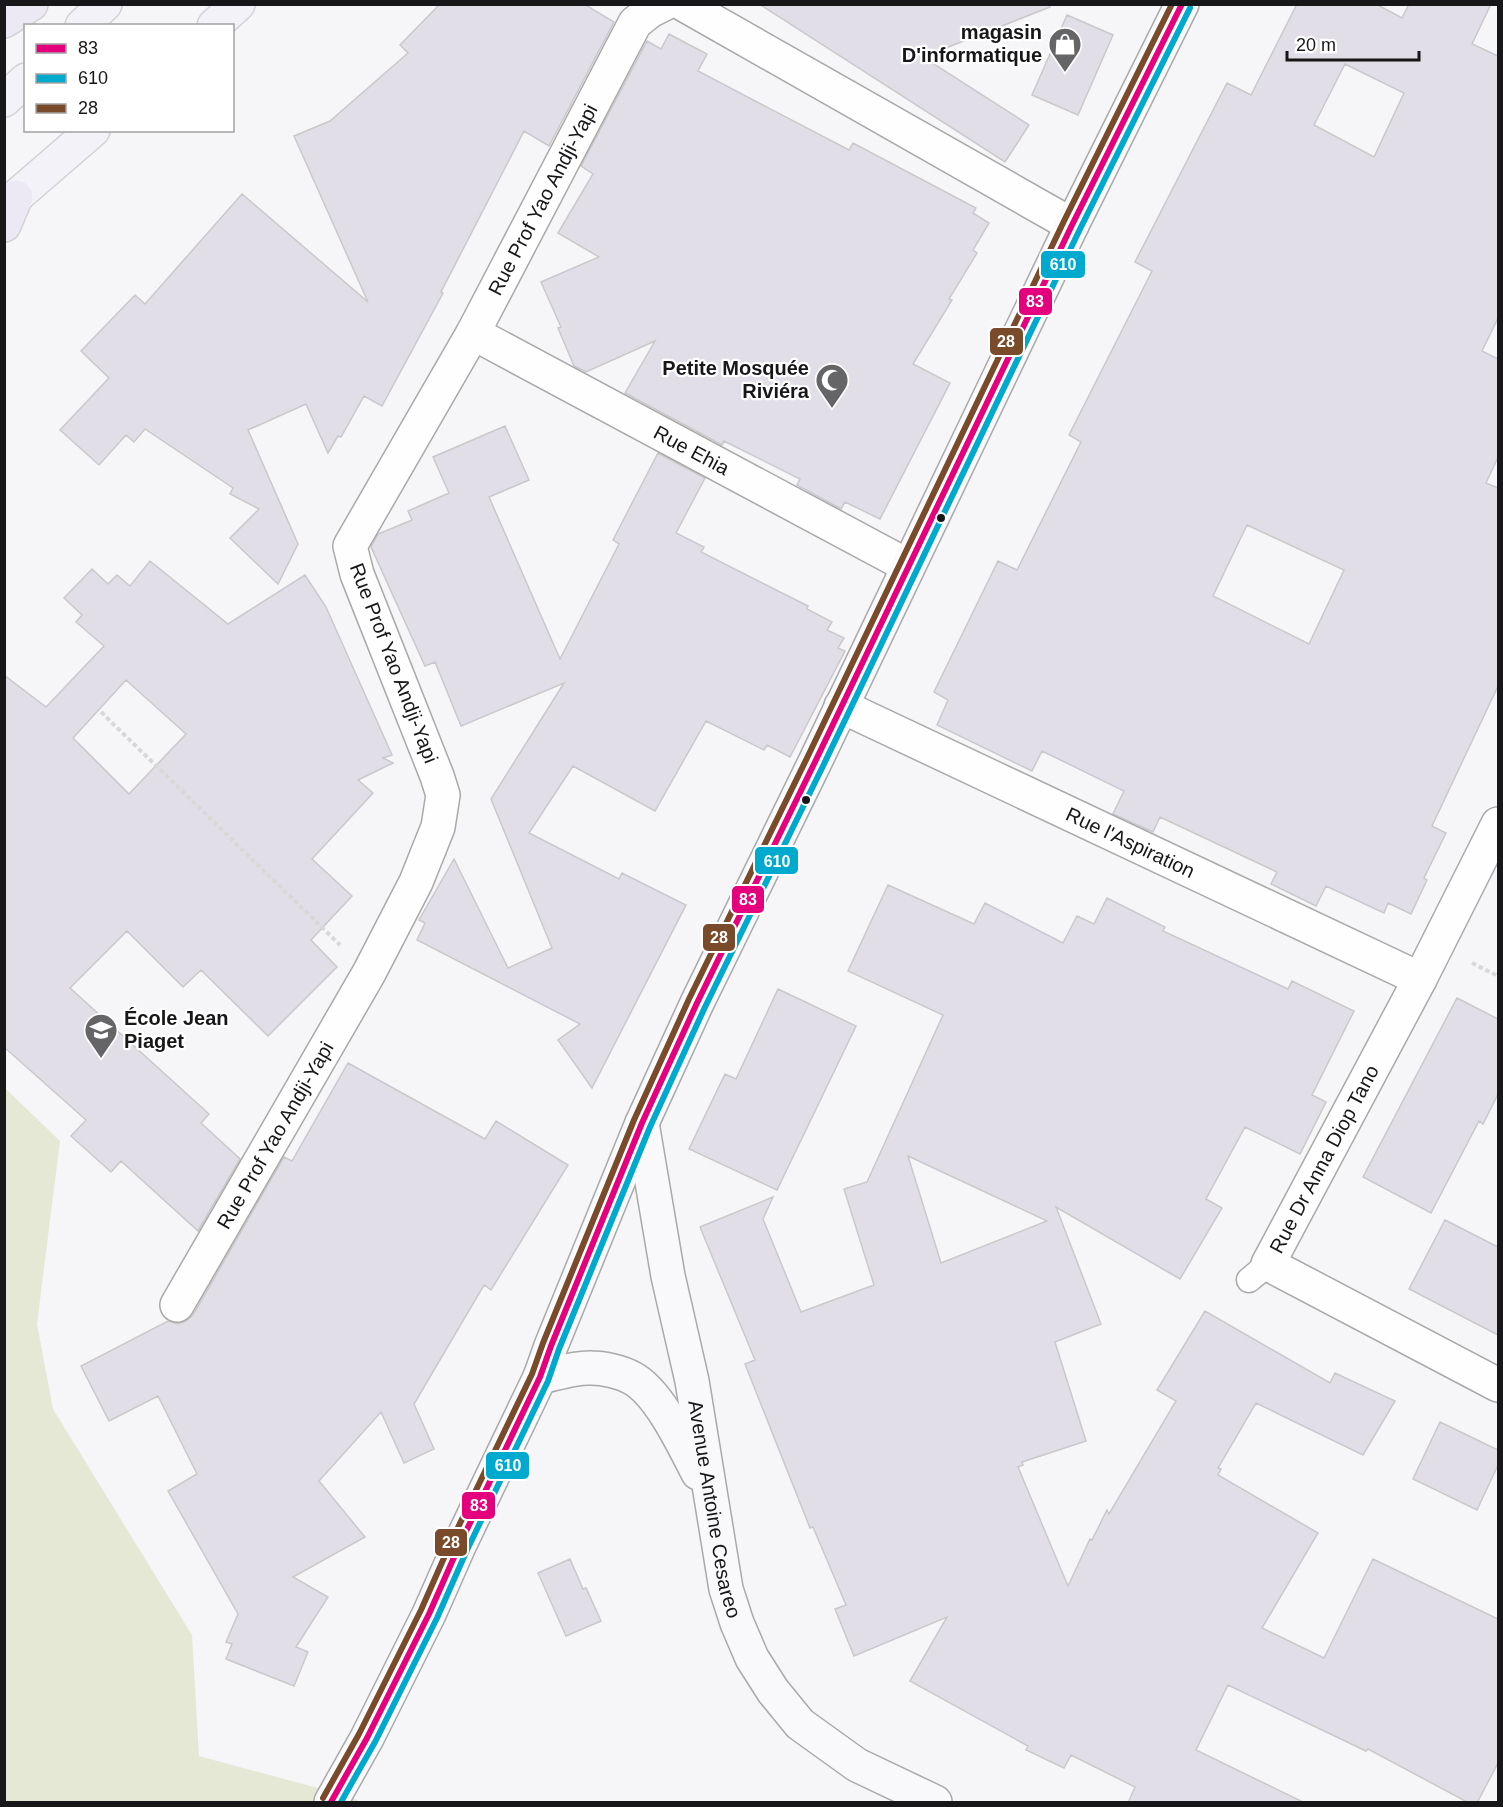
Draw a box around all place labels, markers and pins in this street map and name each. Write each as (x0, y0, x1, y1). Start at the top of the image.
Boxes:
place label: magasin D'informatique (902, 21, 1042, 66)
shop icon: magasin D'informatique (1047, 26, 1083, 73)
place label: Petite Mosquée Riviéra (662, 357, 810, 402)
mosque icon: Petite Mosquée Riviéra (814, 362, 850, 409)
unlabelled marker (935, 512, 947, 524)
unlabelled marker (800, 794, 812, 806)
place label: École Jean Piaget (124, 1007, 229, 1052)
school or university icon: École Jean Piaget (83, 1012, 119, 1059)

